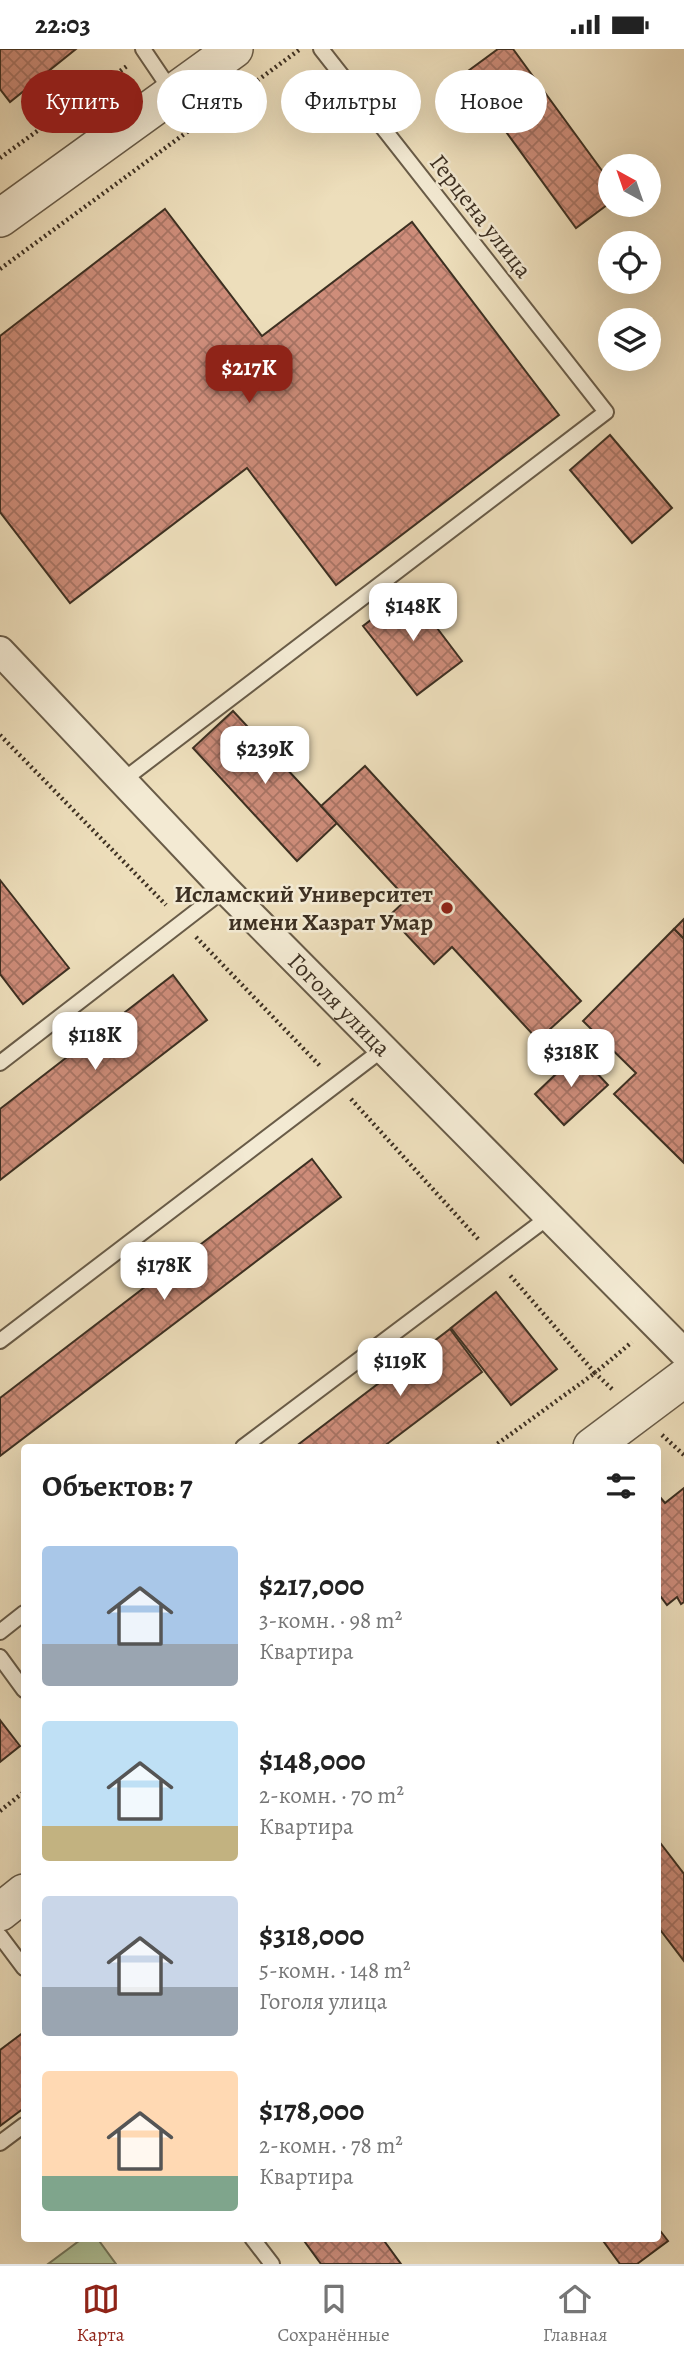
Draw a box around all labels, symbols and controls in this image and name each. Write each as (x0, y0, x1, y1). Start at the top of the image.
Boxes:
text: 22:03 (35, 7, 91, 42)
chip: Купить (21, 70, 143, 133)
chip: Снять (157, 70, 267, 133)
chip: Фильтры (281, 70, 421, 133)
chip: Новое (435, 70, 547, 133)
street label: Герцена улица (423, 147, 539, 285)
north arrow (598, 154, 662, 217)
map controls (598, 154, 661, 371)
button: locate (598, 231, 661, 294)
button: layers (598, 308, 661, 371)
pin: $217K (200, 345, 298, 405)
text: $217K (222, 352, 277, 383)
pin: $148K (364, 583, 462, 643)
text: $148K (385, 590, 441, 621)
pin: $239K (216, 727, 314, 786)
text: $239K (236, 733, 294, 764)
place label: Исламский Университет имени Хазрат Умар (174, 878, 433, 938)
marker: Исламский Университет имени Хазрат Умар (439, 900, 455, 916)
street label: Гоголя улица (281, 946, 398, 1063)
pin: $118K (46, 1013, 144, 1072)
text: $118K (68, 1019, 122, 1050)
pin: $318K (522, 1030, 620, 1089)
text: $318K (544, 1036, 599, 1067)
pin: $178K (115, 1243, 213, 1302)
text: $178K (137, 1249, 191, 1280)
pin: $119K (351, 1339, 449, 1398)
text: $119K (374, 1345, 426, 1376)
text: Объектов: 7 (42, 1466, 192, 1506)
icon: filters (602, 1467, 640, 1505)
text: $217,000 (259, 1565, 364, 1605)
icon: home (98, 1574, 182, 1658)
text: 3-комн. · 98 m² (259, 1605, 402, 1636)
text: Квартира (259, 1636, 354, 1667)
text: $148,000 (259, 1740, 366, 1780)
icon: home (98, 1749, 182, 1833)
text: 2-комн. · 70 m² (259, 1780, 404, 1811)
text: Квартира (259, 1811, 354, 1842)
text: $318,000 (259, 1915, 364, 1955)
icon: home (98, 1924, 182, 2008)
text: 5-комн. · 148 m² (259, 1955, 410, 1986)
text: Гоголя улица (259, 1986, 387, 2017)
text: $178,000 (259, 2090, 364, 2130)
icon: home (98, 2099, 182, 2183)
text: 2-комн. · 78 m² (259, 2130, 403, 2161)
text: Квартира (259, 2161, 354, 2192)
tab: Карта (77, 2280, 124, 2348)
tab: Сохранённые (278, 2280, 390, 2348)
tab: Главная (543, 2280, 607, 2348)

